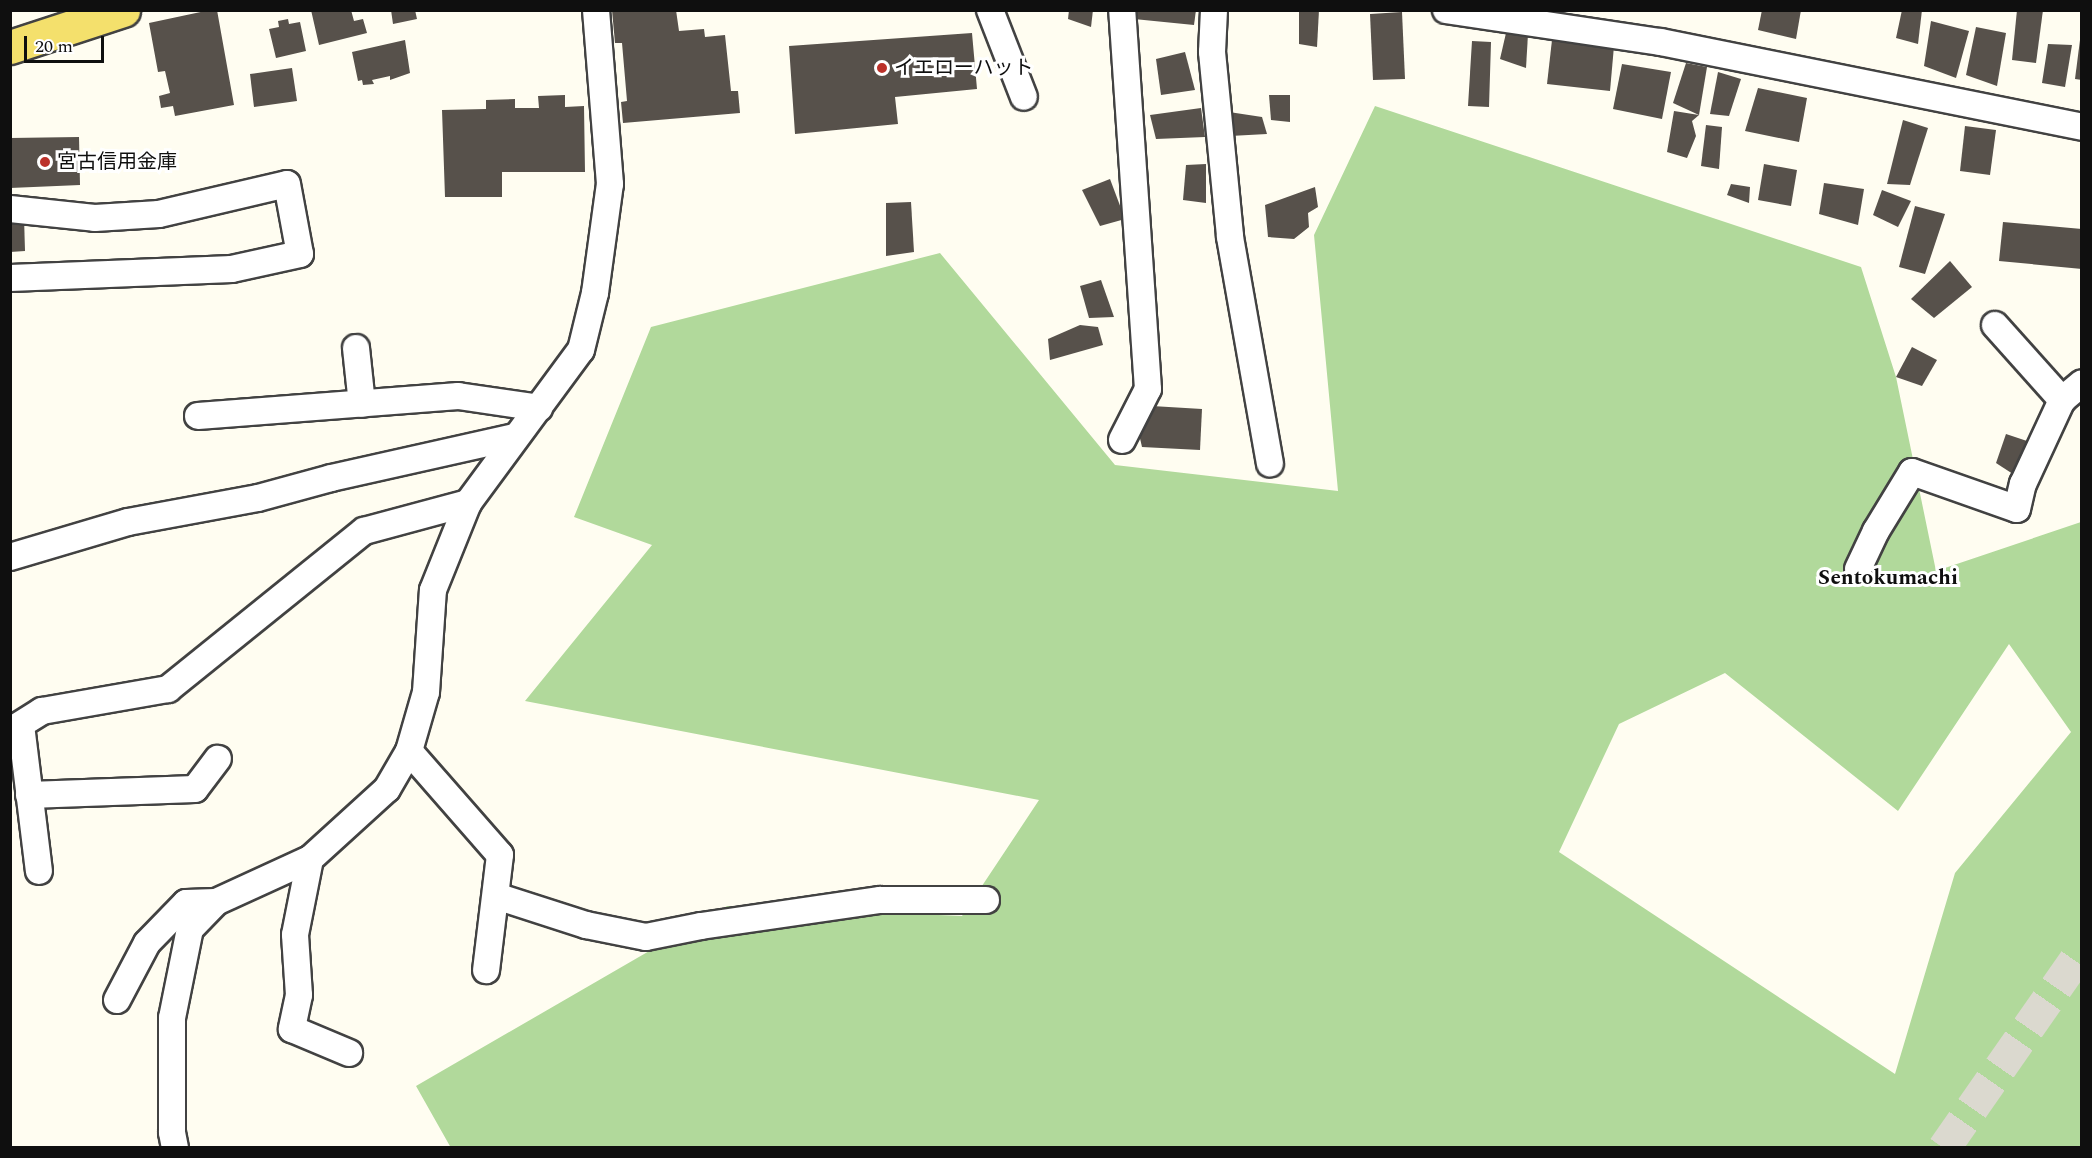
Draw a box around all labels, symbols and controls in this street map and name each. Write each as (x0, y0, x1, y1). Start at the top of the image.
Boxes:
scale bar (27, 24, 106, 62)
text: 20 m (35, 33, 73, 60)
place label: イエローハット (894, 56, 1034, 80)
marker: イエローハット (875, 61, 889, 75)
place label: 宮古信用金庫 (57, 150, 177, 174)
marker: 宮古信用金庫 (38, 155, 52, 169)
district label: Sentokumachi (1818, 565, 1958, 591)

